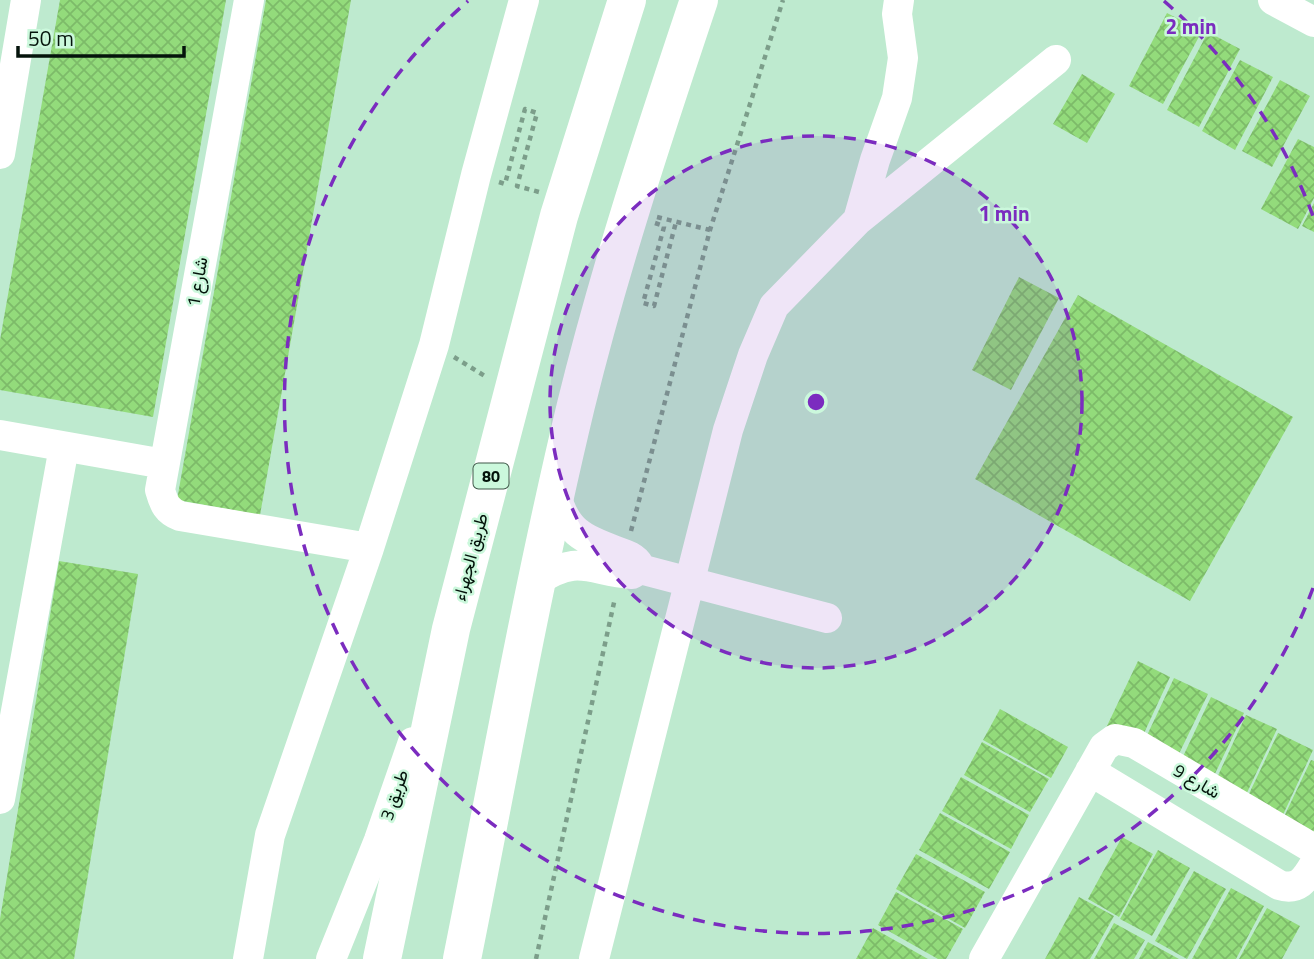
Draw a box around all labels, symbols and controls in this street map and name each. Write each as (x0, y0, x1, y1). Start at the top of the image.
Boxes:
text: 2 min (1165, 10, 1217, 42)
scale bar (18, 14, 184, 58)
text: 50 m (28, 22, 74, 54)
text: 1 min (978, 197, 1030, 229)
street label: شارع 1 (179, 255, 215, 309)
centre of rings (804, 390, 828, 414)
road number: 80 (474, 463, 508, 489)
street label: طريق الجهراء (445, 510, 495, 604)
street label: شارع 9 (1168, 757, 1226, 805)
street label: طريق 3 (373, 766, 415, 824)

